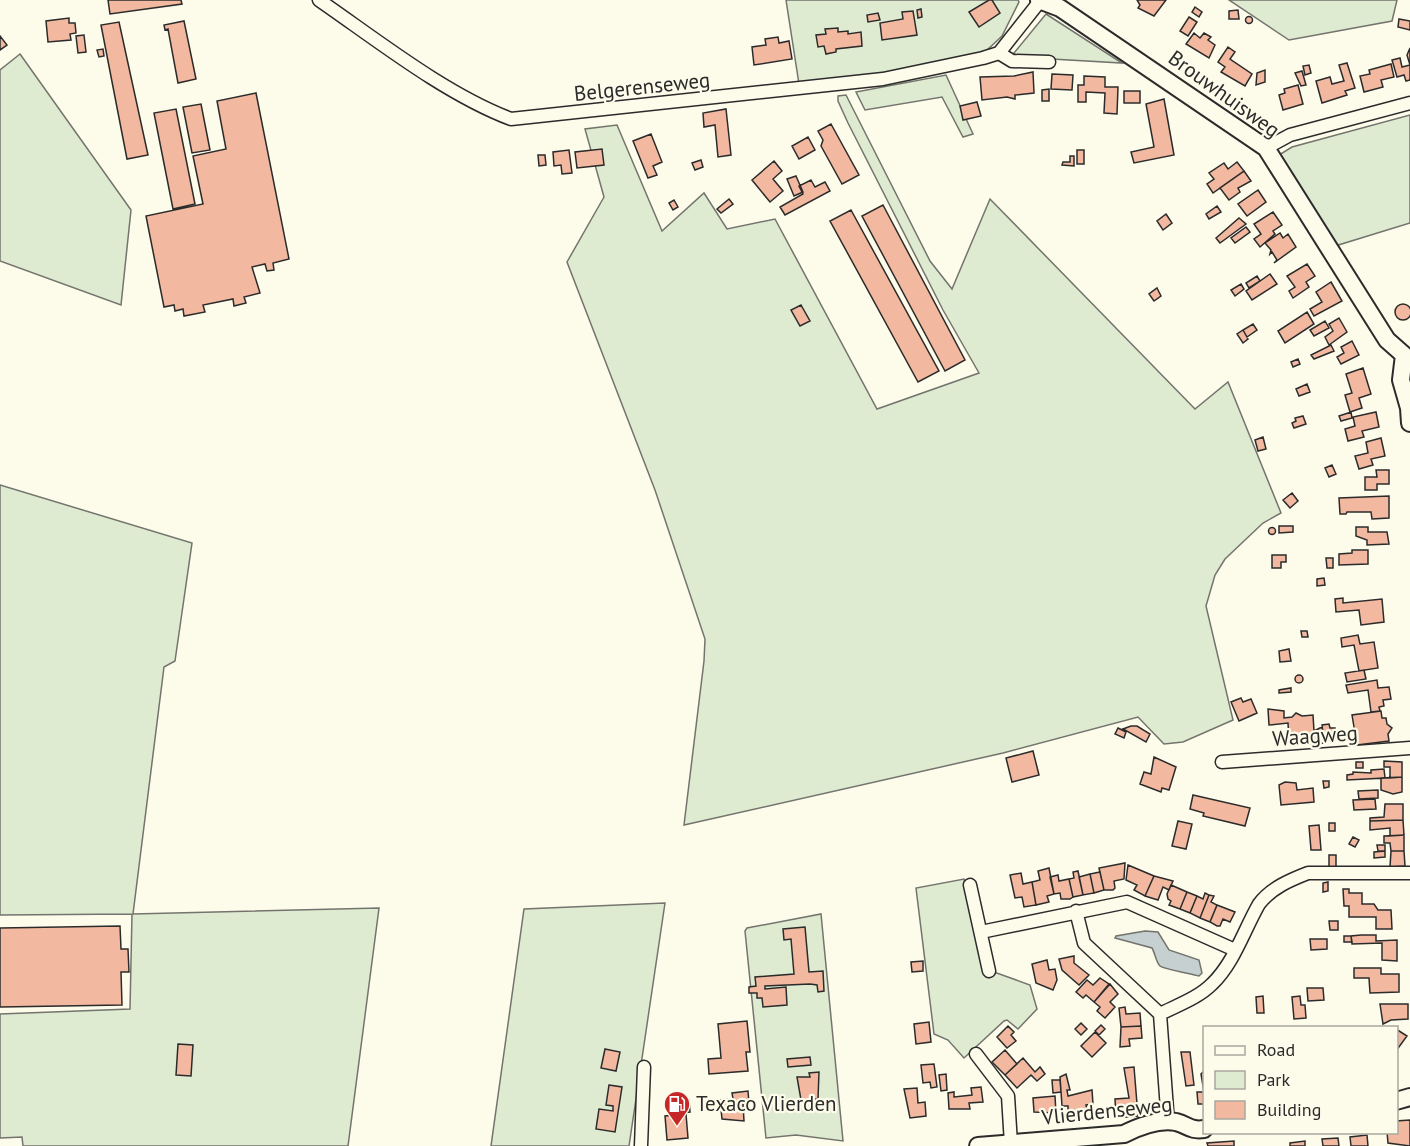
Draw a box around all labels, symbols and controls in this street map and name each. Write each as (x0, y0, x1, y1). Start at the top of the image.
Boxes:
street label: Brouwhuisweg (1163, 44, 1285, 143)
street label: Belgerenseweg (573, 66, 711, 107)
street label: Waagweg (1271, 719, 1359, 752)
legend (1203, 1026, 1398, 1134)
text: Road (1257, 1038, 1295, 1061)
text: Park (1257, 1068, 1290, 1091)
fuel station icon: Texaco Vlierden (662, 1089, 692, 1127)
place label: Texaco Vlierden (696, 1090, 837, 1117)
street label: Vlierdenseweg (1039, 1090, 1174, 1131)
text: Building (1257, 1098, 1321, 1121)

